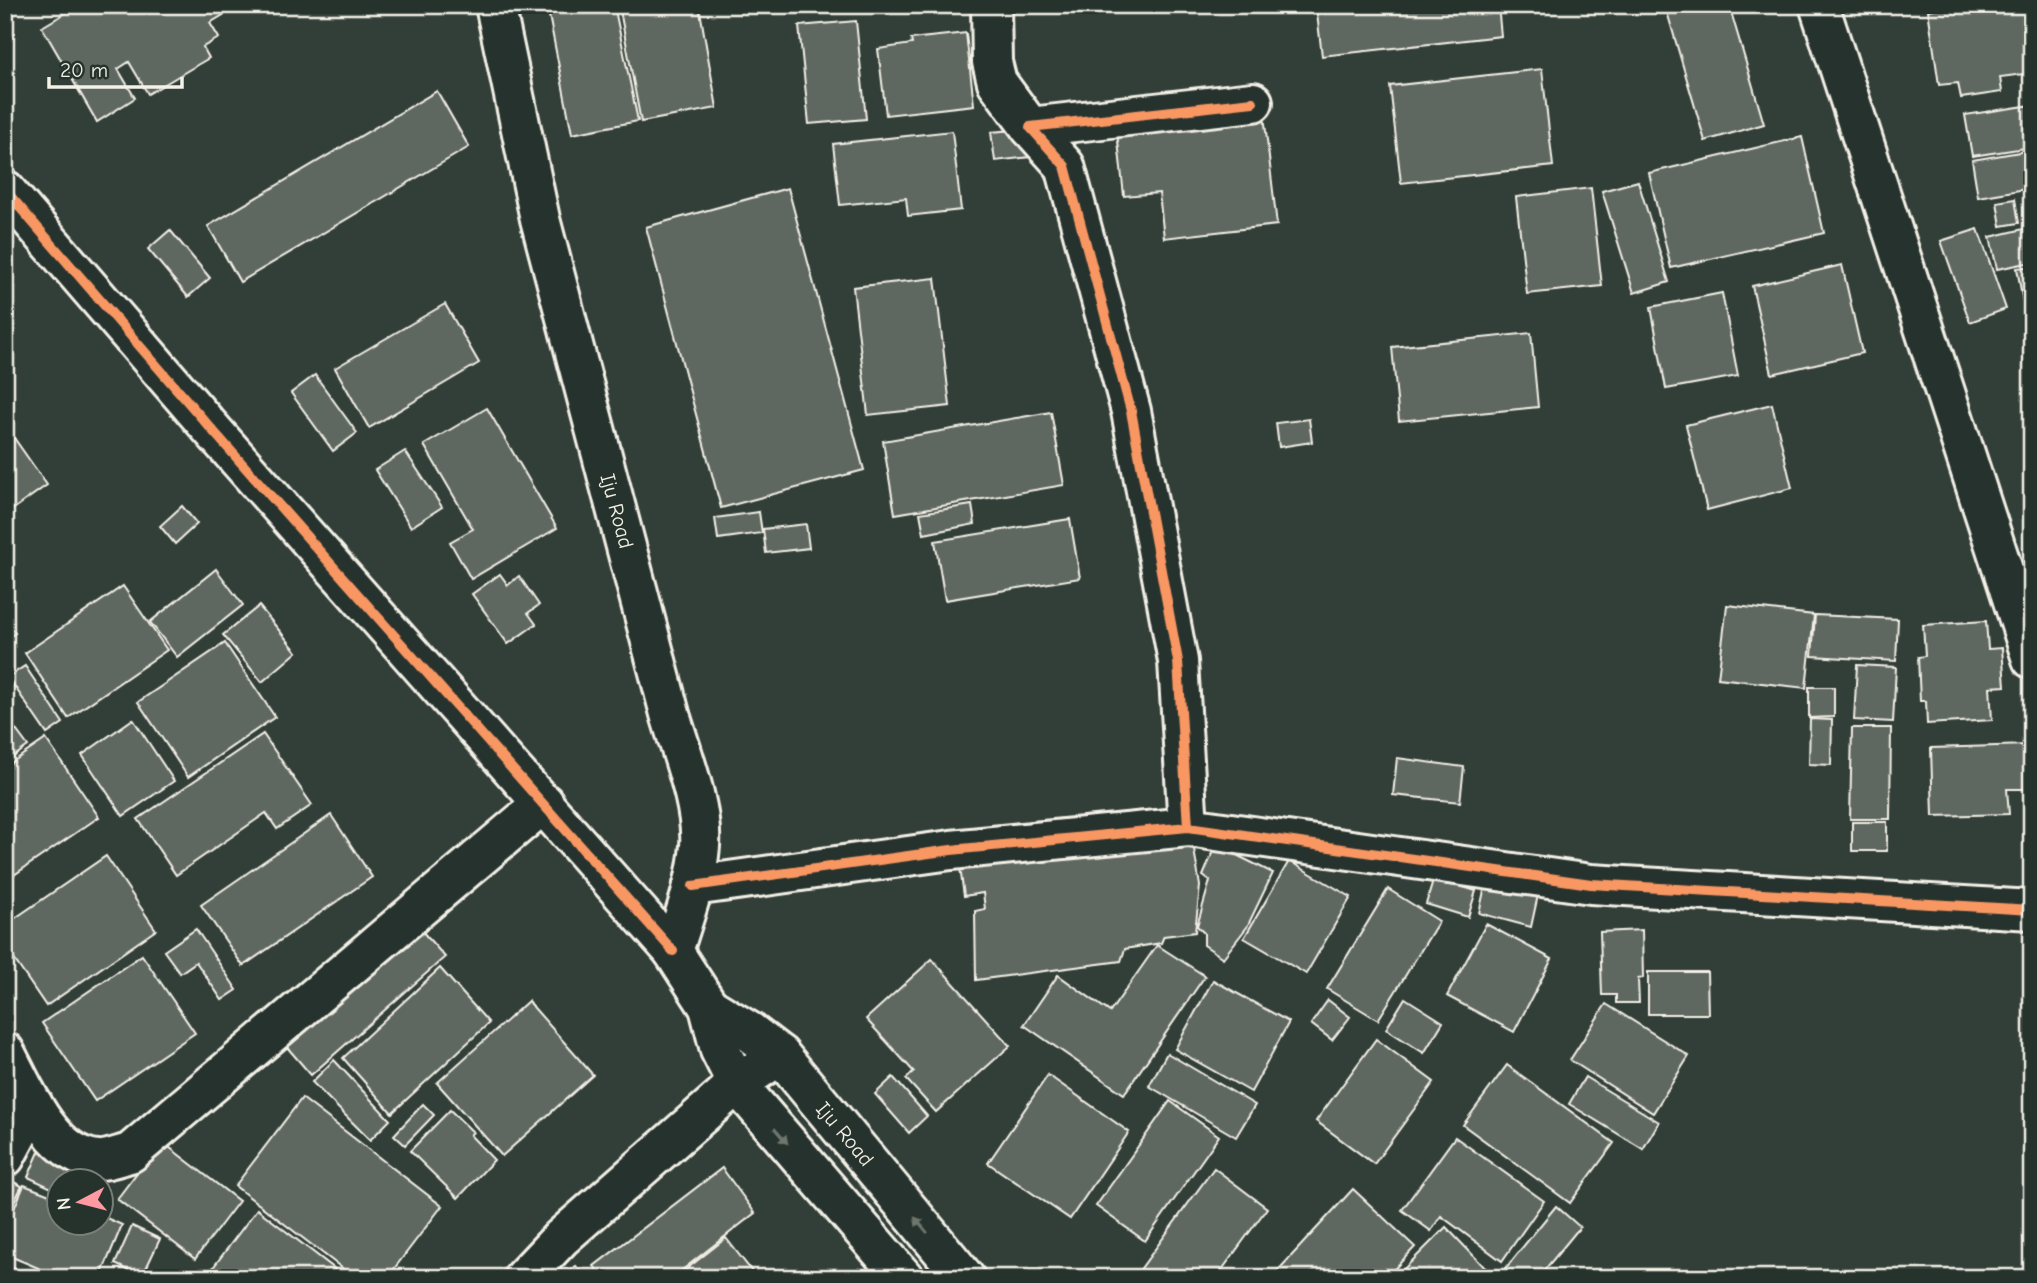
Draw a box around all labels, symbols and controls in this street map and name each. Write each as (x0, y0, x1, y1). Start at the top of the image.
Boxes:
scale bar (49, 46, 182, 90)
text: 20 m (60, 58, 108, 82)
street label: Iju Road (596, 471, 638, 551)
street label: Iju Road (811, 1097, 879, 1171)
one-way arrow (773, 1127, 789, 1145)
north arrow (46, 1168, 116, 1238)
text: N (52, 1196, 76, 1211)
one-way arrow (914, 1217, 929, 1234)

